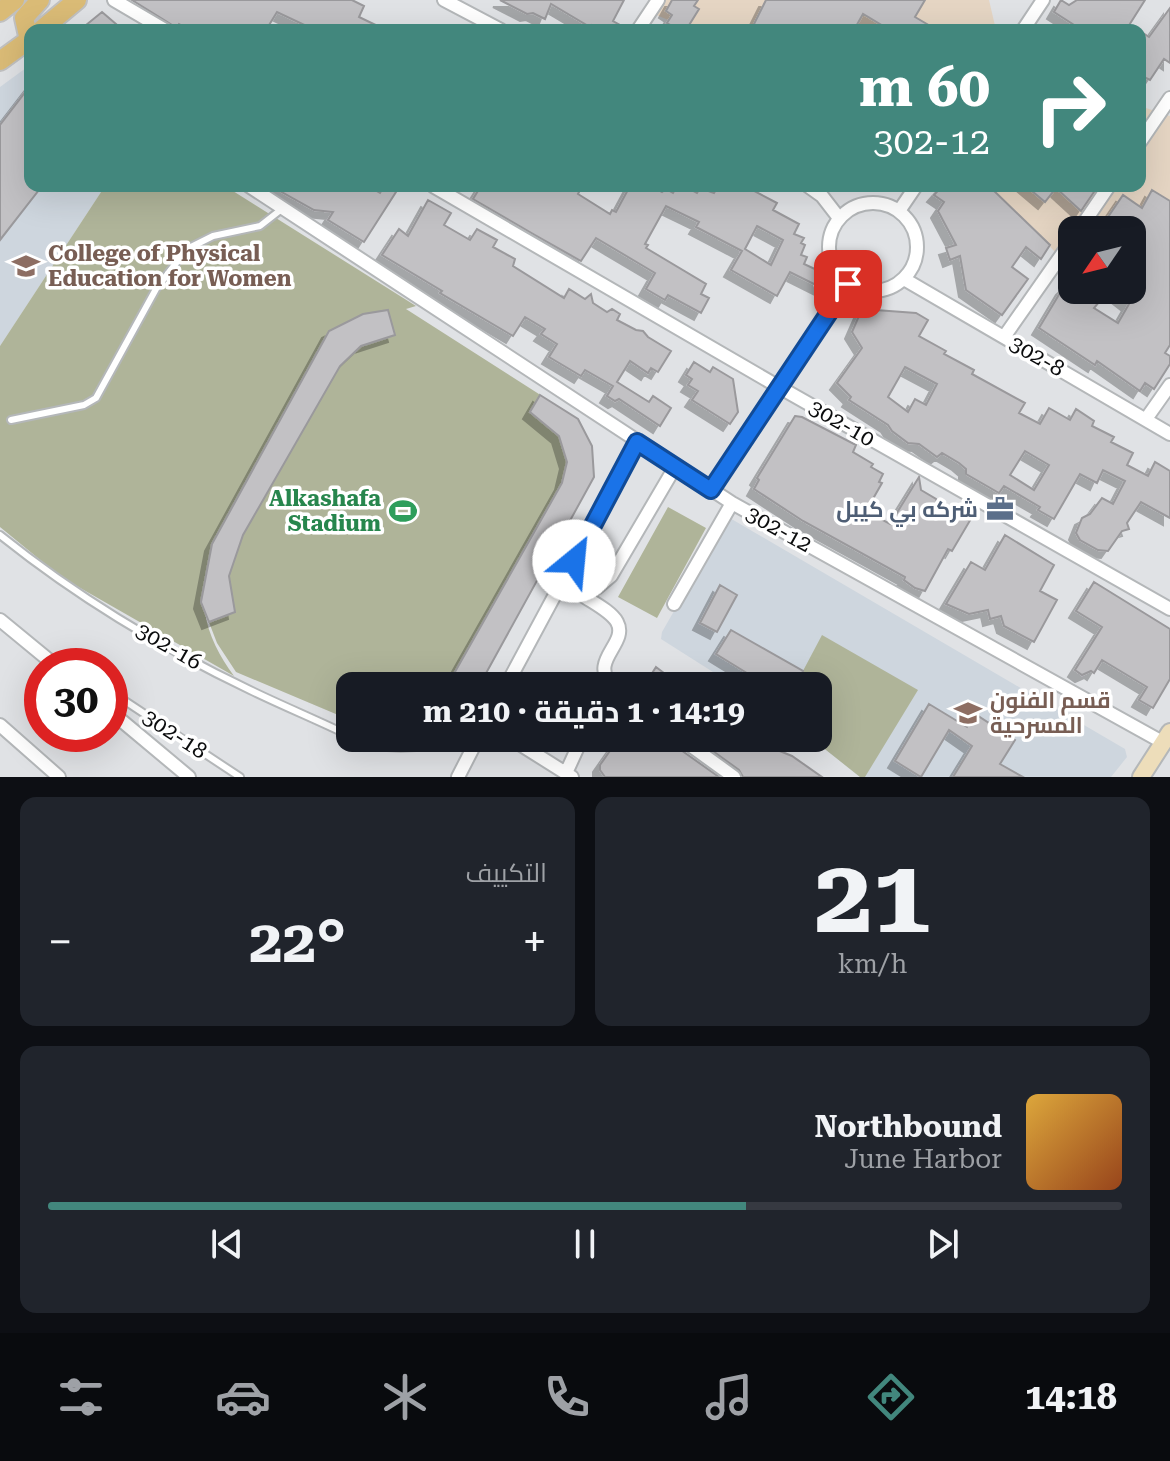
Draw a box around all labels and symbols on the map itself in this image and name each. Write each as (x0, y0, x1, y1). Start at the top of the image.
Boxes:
north arrow (1058, 216, 1146, 304)
place label: College of Physical Education for Women (48, 241, 292, 291)
pin (814, 250, 882, 318)
school or university icon: College of Physical Education for Women (11, 251, 41, 281)
street label: 302-8 (1005, 330, 1069, 382)
street label: 302-10 (805, 394, 879, 452)
place label: Alkashafa Stadium (269, 486, 381, 536)
office icon: شركه بي كيبل (985, 494, 1015, 524)
sports icon: Alkashafa Stadium (388, 496, 418, 526)
place label: شركه بي كيبل (836, 497, 978, 527)
street label: 302-12 (742, 501, 816, 557)
position arrow (532, 519, 616, 603)
street label: 302-16 (132, 617, 206, 675)
speed limit sign: 30 (24, 648, 128, 752)
place label: قسم الفنون المسرحية (990, 688, 1111, 739)
school or university icon: قسم الفنون المسرحية (953, 698, 983, 728)
street label: 302-18 (138, 704, 212, 764)

